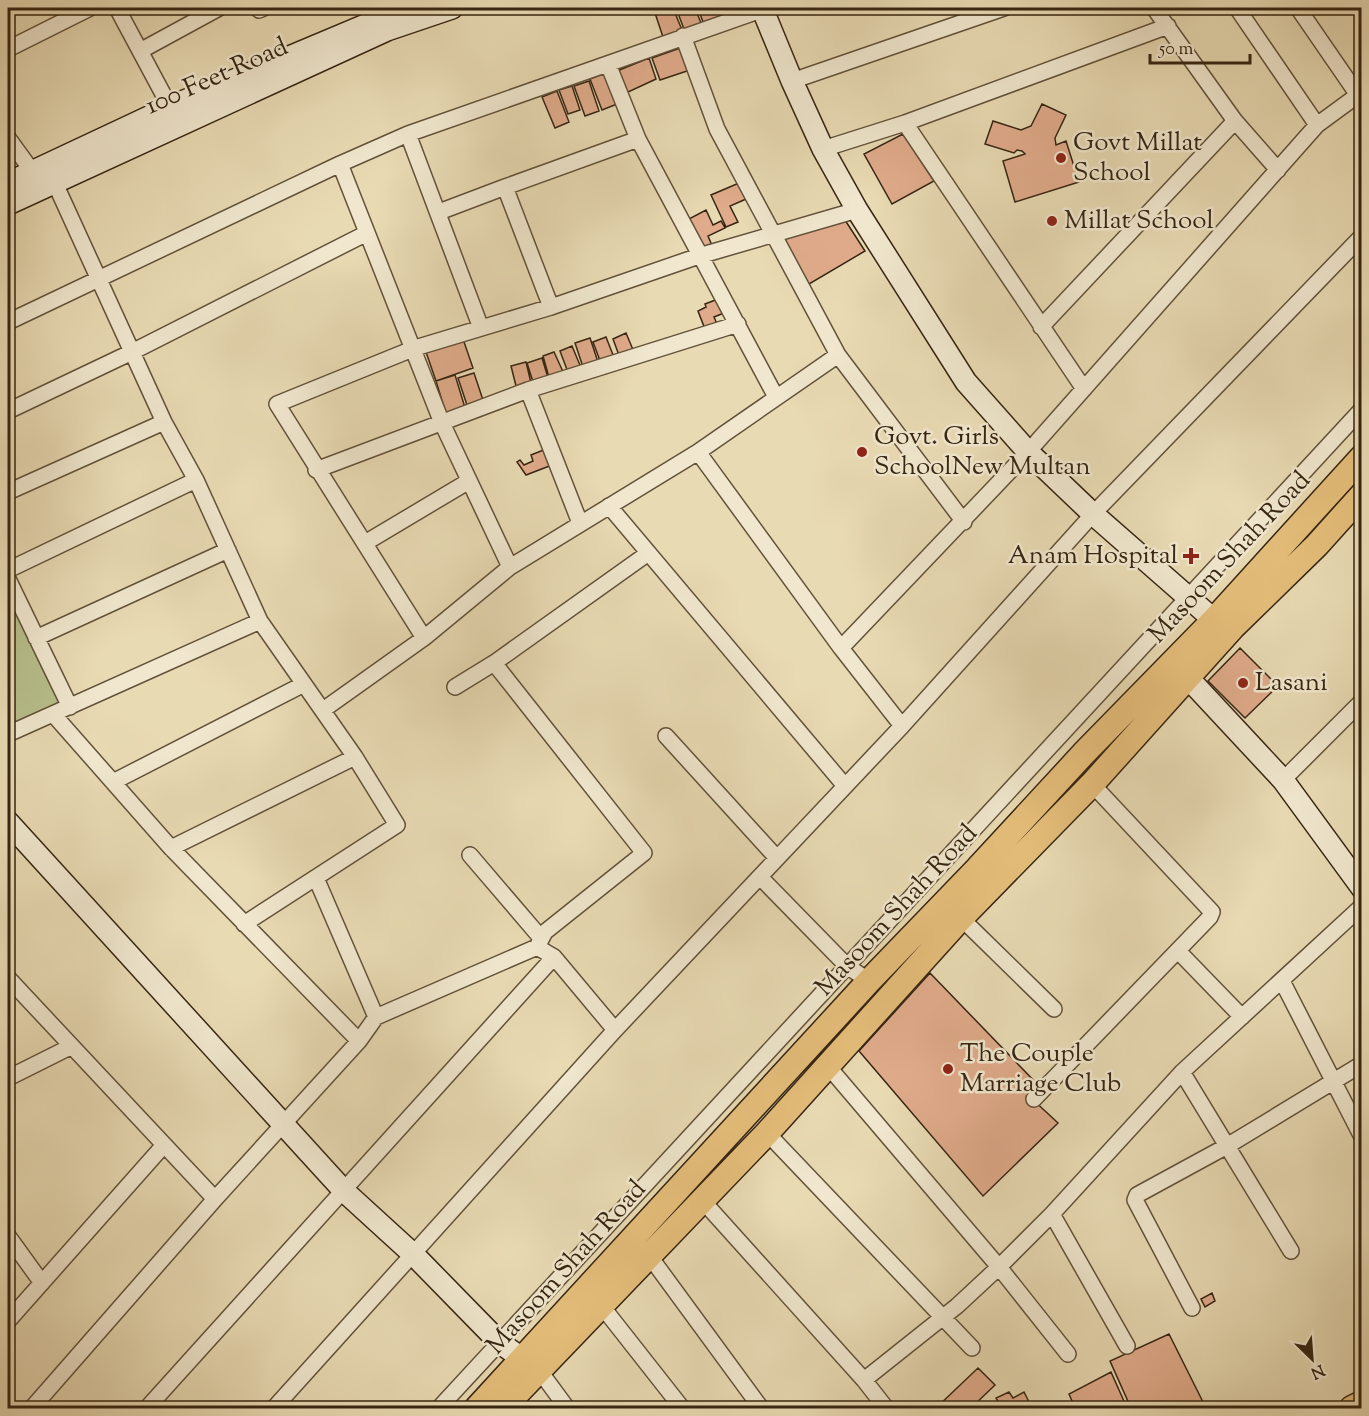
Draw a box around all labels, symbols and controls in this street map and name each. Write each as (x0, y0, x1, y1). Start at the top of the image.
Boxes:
scale bar (1150, 27, 1250, 65)
street label: 100 Feet Road (140, 29, 295, 125)
text: 50 m (1158, 37, 1194, 63)
place label: Govt Millat School (1073, 125, 1202, 192)
marker: Govt Millat School (1054, 151, 1068, 165)
place label: Millat School (1064, 203, 1214, 240)
marker: Millat School (1045, 214, 1059, 228)
place label: Govt. Girls SchoolNew Multan (874, 419, 1091, 486)
marker: Govt. Girls SchoolNew Multan (855, 445, 869, 459)
street label: Masoom Shah Road (1140, 463, 1320, 652)
place label: Anam Hospital (1008, 538, 1178, 575)
marker: Anam Hospital (1182, 547, 1200, 565)
place label: Lasani (1255, 665, 1328, 702)
marker: Lasani (1236, 676, 1250, 690)
street label: Masoom Shah Road (807, 816, 987, 1005)
place label: The Couple Marriage Club (960, 1036, 1121, 1103)
marker: The Couple Marriage Club (941, 1062, 955, 1076)
street label: Masoom Shah Road (478, 1172, 656, 1363)
north arrow (1282, 1329, 1342, 1389)
text: N (1306, 1357, 1328, 1384)

